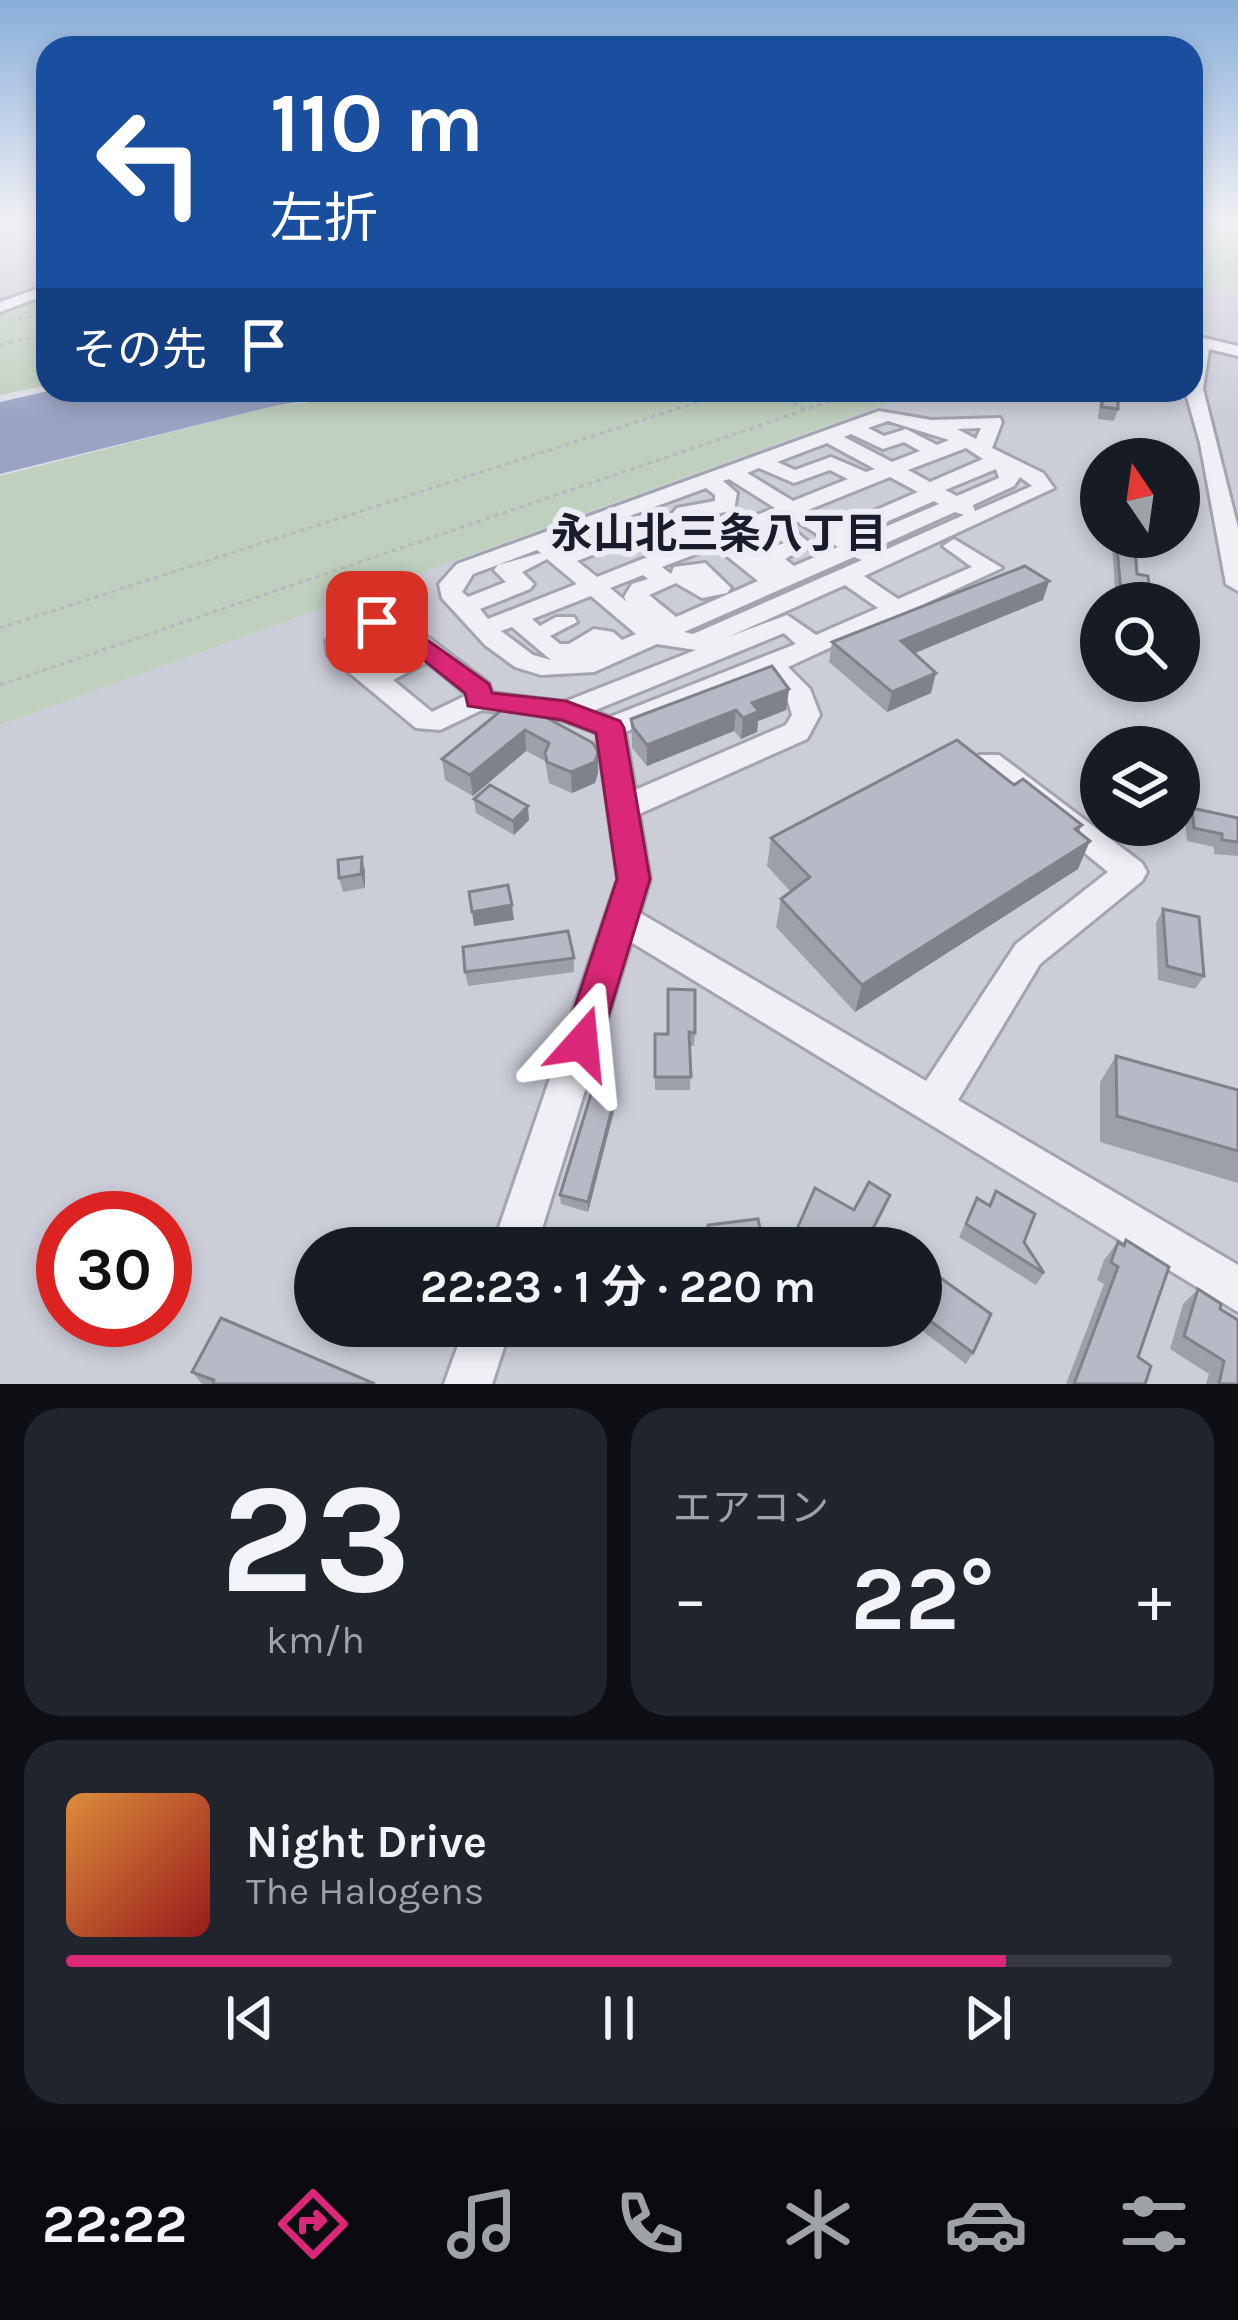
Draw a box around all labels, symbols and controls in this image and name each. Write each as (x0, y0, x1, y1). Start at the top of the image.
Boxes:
text: 110 m (270, 74, 484, 172)
icon: left (72, 84, 228, 240)
text: 左折 (270, 187, 378, 251)
icon: arrive (231, 312, 297, 378)
text: その先 (72, 324, 207, 376)
north arrow (1080, 438, 1200, 558)
map controls (1080, 438, 1200, 846)
district label: 永山北三条八丁目 (551, 509, 887, 559)
pin (326, 571, 428, 673)
button: search (1080, 582, 1200, 702)
icon: arrive (344, 589, 410, 655)
button: layers (1080, 726, 1200, 846)
position arrow (519, 980, 645, 1106)
speed limit sign: 30 (36, 1191, 192, 1347)
text: 22:23 · 1 分 · 220 m (420, 1261, 816, 1313)
text: 23 (220, 1448, 411, 1630)
text: エアコン (673, 1485, 829, 1531)
text: 22° (851, 1546, 994, 1652)
text: − (673, 1560, 708, 1638)
text: + (1137, 1560, 1172, 1638)
text: km/h (266, 1617, 365, 1663)
text: Night Drive (246, 1816, 487, 1868)
text: The Halogens (246, 1868, 484, 1914)
icon: previous (217, 1985, 283, 2051)
icon: pause (586, 1985, 652, 2051)
icon: next (955, 1985, 1021, 2051)
icon: directions (271, 2182, 355, 2266)
icon: music (440, 2182, 524, 2266)
icon: phone (608, 2182, 692, 2266)
icon: climate (776, 2182, 860, 2266)
icon: car (944, 2182, 1028, 2266)
icon: filters (1112, 2182, 1196, 2266)
text: 22:22 (42, 2192, 187, 2256)

